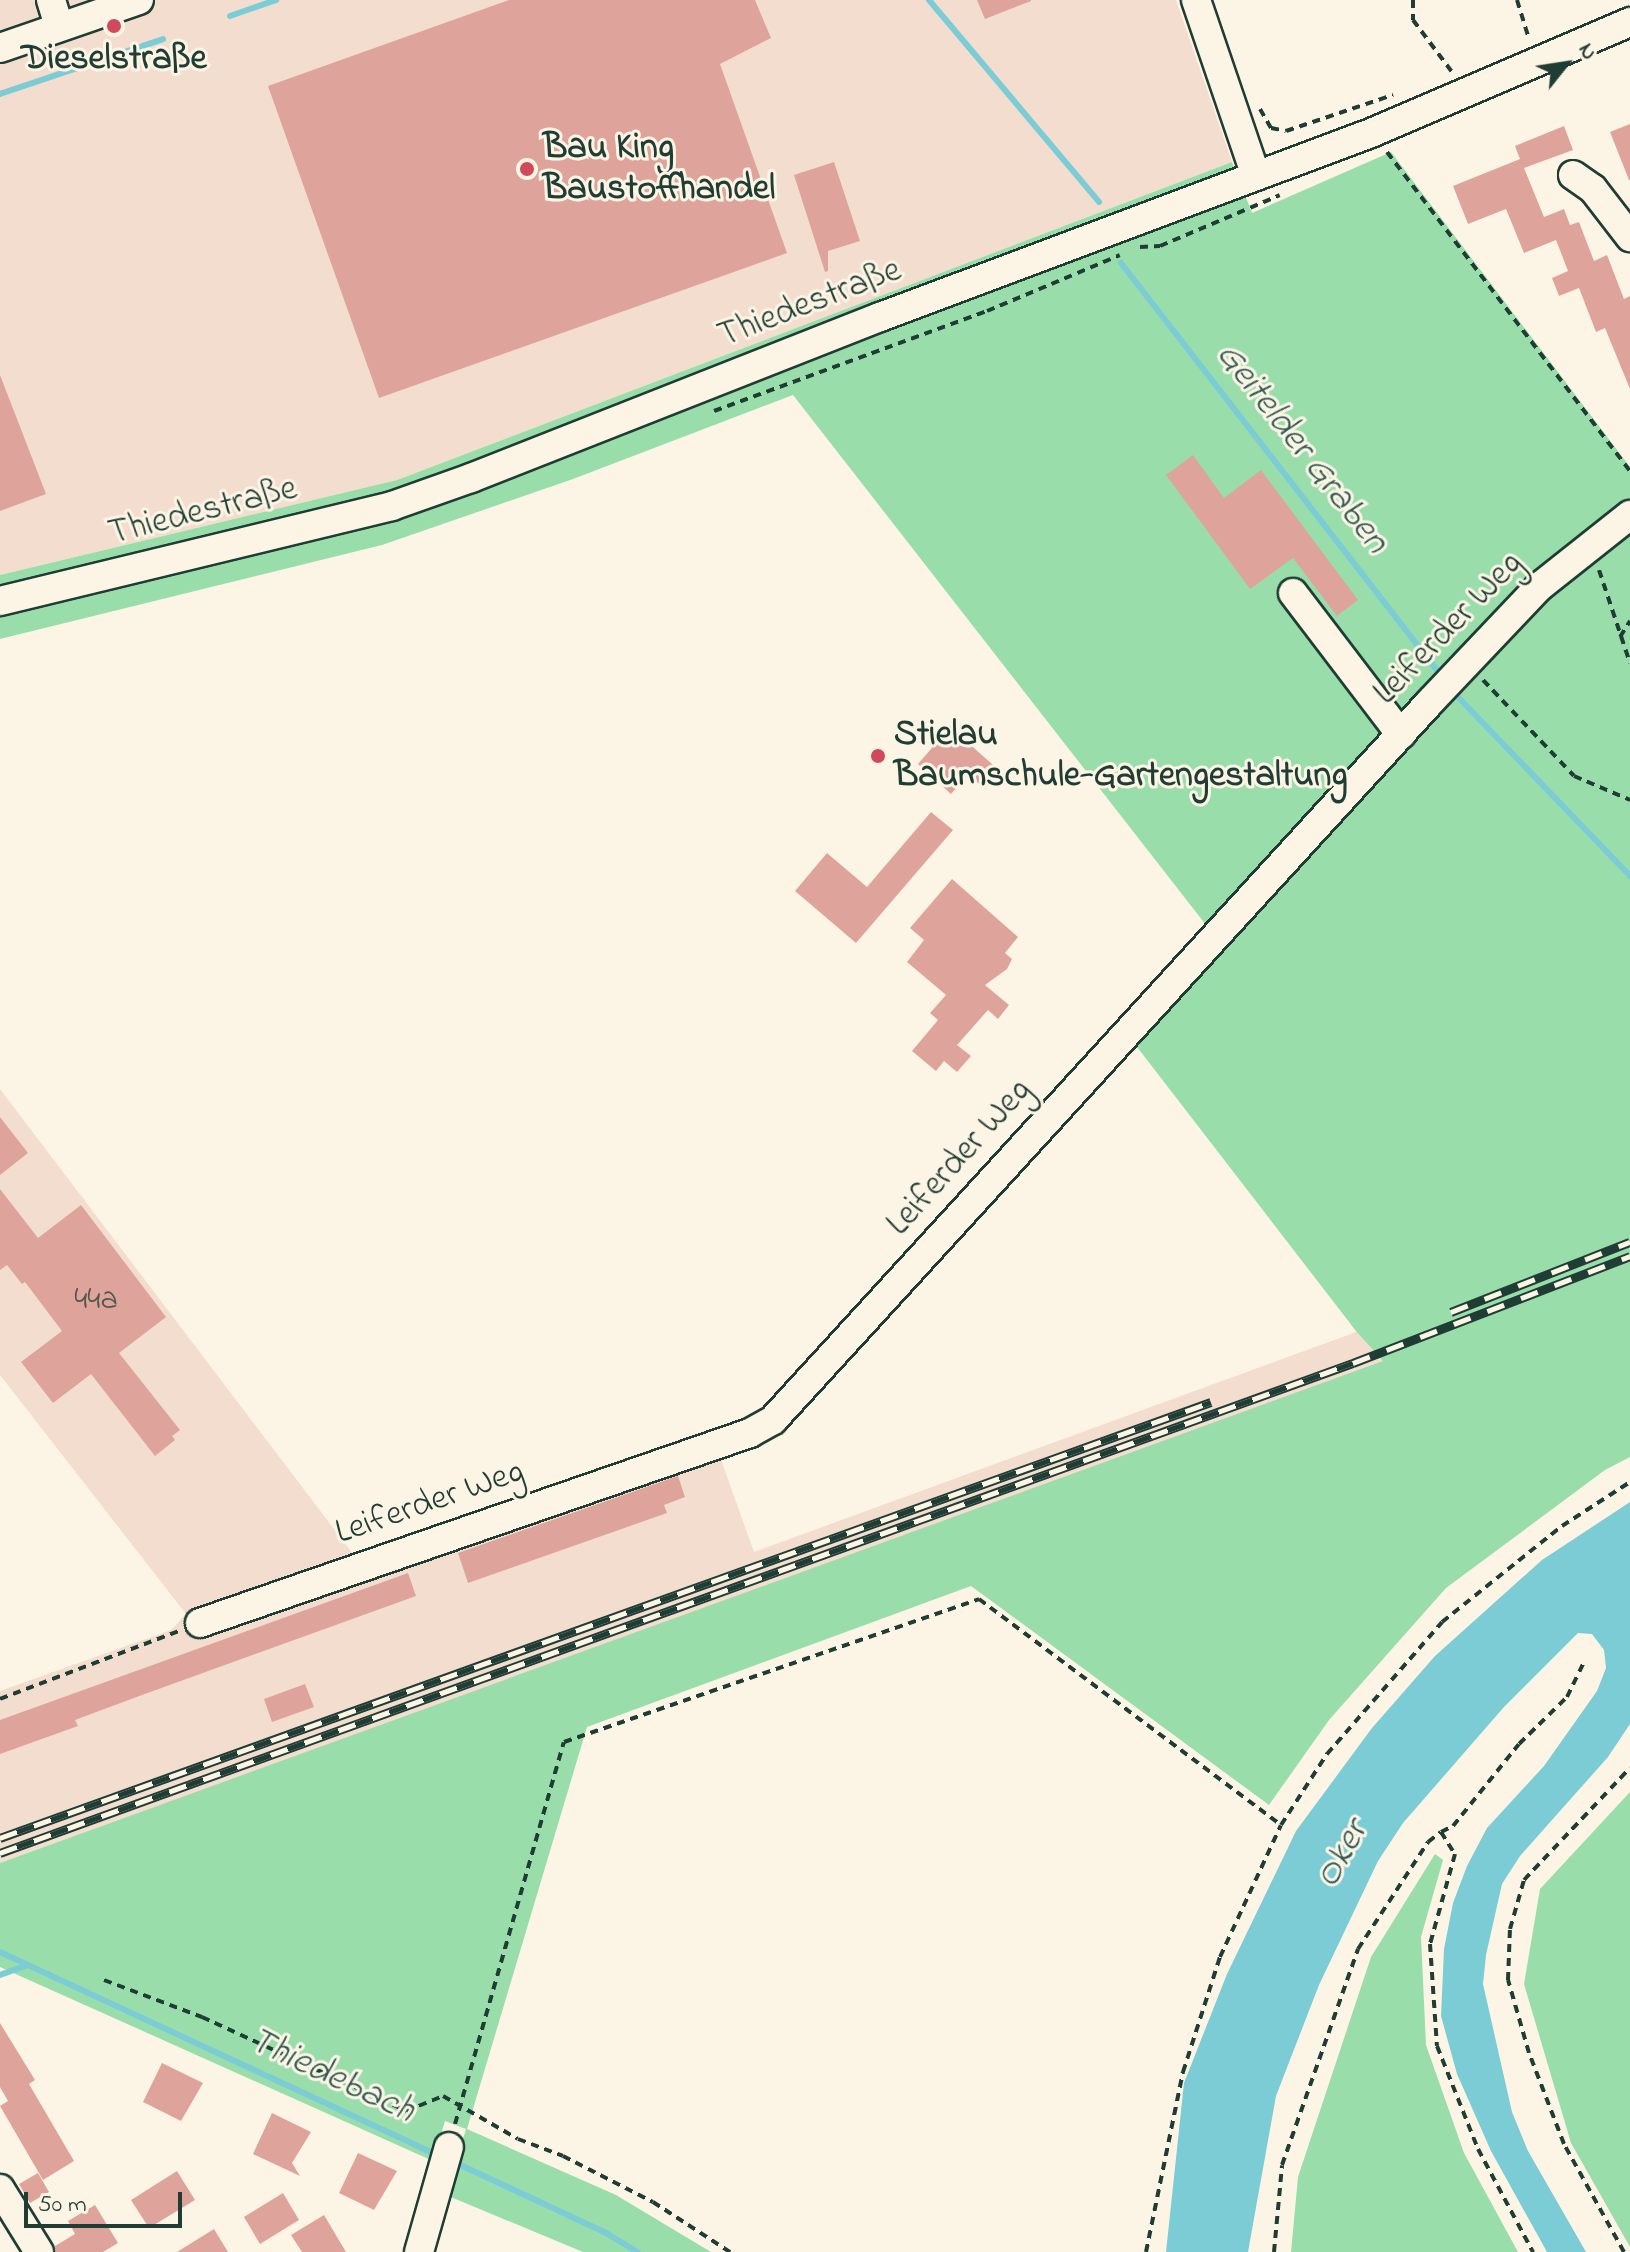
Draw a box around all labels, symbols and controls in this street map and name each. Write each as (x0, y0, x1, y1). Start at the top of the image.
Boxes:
marker: Dieselstraße (105, 17, 123, 35)
north arrow (1526, 24, 1606, 104)
place label: Dieselstraße (21, 38, 207, 82)
text: N (1569, 38, 1604, 66)
place label: Bau King Baustoffhandel (543, 126, 775, 211)
marker: Bau King Baustoffhandel (518, 160, 536, 178)
street label: Thiedestraße (712, 249, 908, 359)
water label: Geitelder Graben (1204, 334, 1398, 564)
street label: Thiedestraße (104, 468, 302, 556)
street label: Leiferder Weg (1365, 543, 1533, 715)
place label: Stielau Baumschule-Gartengestaltung (894, 713, 1348, 798)
marker: Stielau Baumschule-Gartengestaltung (869, 747, 887, 765)
street label: Leiferder Weg (878, 1070, 1042, 1246)
house number: 44a (74, 1282, 118, 1320)
street label: Leiferder Weg (330, 1451, 530, 1555)
water label: Oker (1306, 1813, 1380, 1897)
water label: Thiedebach (241, 2019, 421, 2135)
scale bar (28, 2176, 186, 2226)
text: 50 m (38, 2188, 87, 2223)

